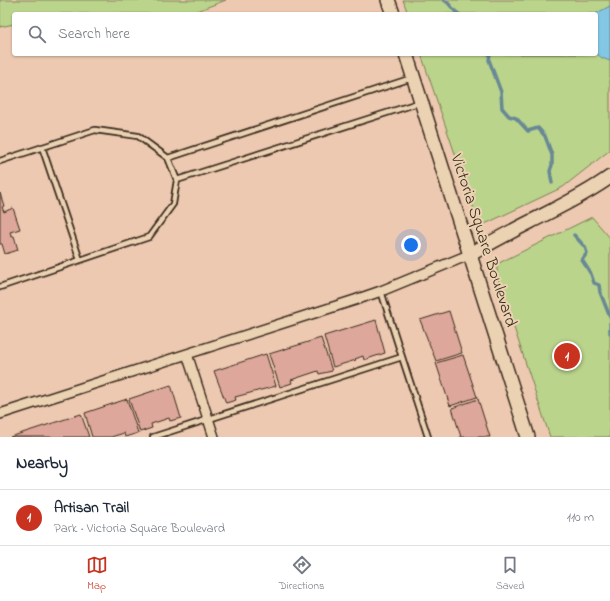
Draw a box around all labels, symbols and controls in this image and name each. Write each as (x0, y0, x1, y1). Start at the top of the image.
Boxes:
search box (12, 12, 598, 56)
icon: search (26, 23, 48, 45)
text: Search here (58, 23, 130, 45)
street label: Victoria Square Boulevard (443, 150, 524, 331)
your location (401, 235, 421, 255)
pin: 1 (554, 341, 580, 371)
text: Nearby (16, 451, 68, 476)
text: Artisan Trail (54, 497, 129, 519)
text: 1 (27, 508, 31, 527)
text: 110 m (567, 508, 594, 527)
text: Park · Victoria Square Boulevard (54, 519, 225, 538)
tab: Map (86, 554, 108, 594)
tab: Directions (279, 554, 324, 594)
tab: Saved (496, 554, 524, 594)

